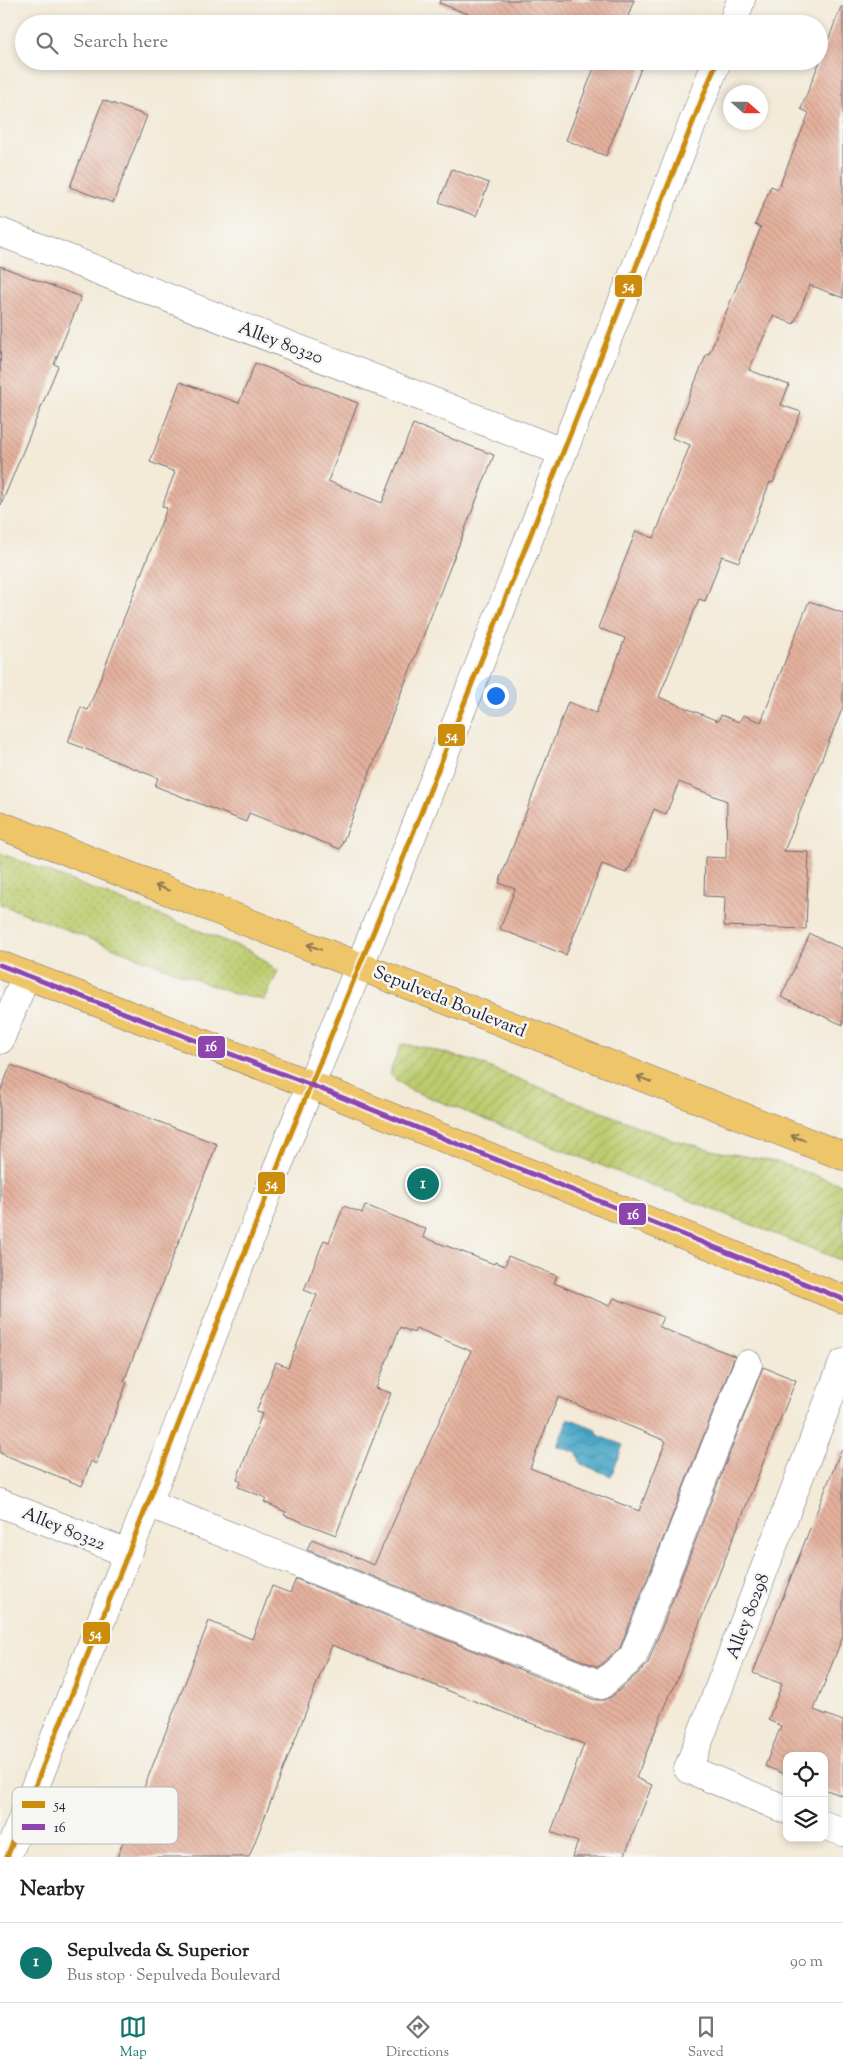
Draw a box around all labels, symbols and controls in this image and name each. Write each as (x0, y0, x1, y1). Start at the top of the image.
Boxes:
search box (15, 15, 828, 70)
icon: search (33, 29, 61, 57)
text: Search here (73, 29, 168, 56)
north arrow (723, 85, 768, 130)
line badge: 54 (614, 274, 643, 298)
text: 54 (622, 277, 635, 297)
street label: Alley 80320 (234, 316, 327, 372)
your location (483, 683, 509, 709)
line badge: 54 (437, 723, 466, 747)
text: 54 (445, 727, 458, 747)
one-way arrow (155, 883, 171, 892)
one-way arrow (307, 942, 322, 951)
street label: Sepulveda Boulevard (369, 960, 530, 1045)
line badge: 16 (197, 1035, 226, 1059)
text: 16 (205, 1038, 217, 1058)
one-way arrow (637, 1073, 652, 1083)
one-way arrow (790, 1133, 805, 1142)
pin: 1 (407, 1165, 439, 1203)
line badge: 54 (257, 1171, 286, 1195)
text: 54 (265, 1175, 278, 1195)
line badge: 16 (618, 1202, 647, 1226)
text: 16 (627, 1206, 639, 1226)
street label: Alley 80322 (18, 1501, 109, 1559)
street label: Alley 80298 (721, 1570, 777, 1663)
line badge: 54 (82, 1621, 111, 1645)
text: 54 (89, 1625, 102, 1645)
map controls (783, 1752, 828, 1842)
button: locate (783, 1752, 828, 1797)
legend (12, 1787, 178, 1844)
text: 54 (53, 1796, 66, 1816)
button: layers (783, 1797, 828, 1842)
text: 16 (54, 1819, 66, 1839)
text: Nearby (20, 1875, 85, 1905)
text: Sepulveda & Superior (67, 1938, 249, 1965)
text: 1 (33, 1951, 39, 1974)
text: 90 m (790, 1951, 823, 1974)
text: Bus stop · Sepulveda Boulevard (67, 1965, 281, 1988)
tab: Map (119, 2013, 147, 2063)
tab: Directions (386, 2013, 449, 2063)
tab: Saved (688, 2013, 724, 2063)

